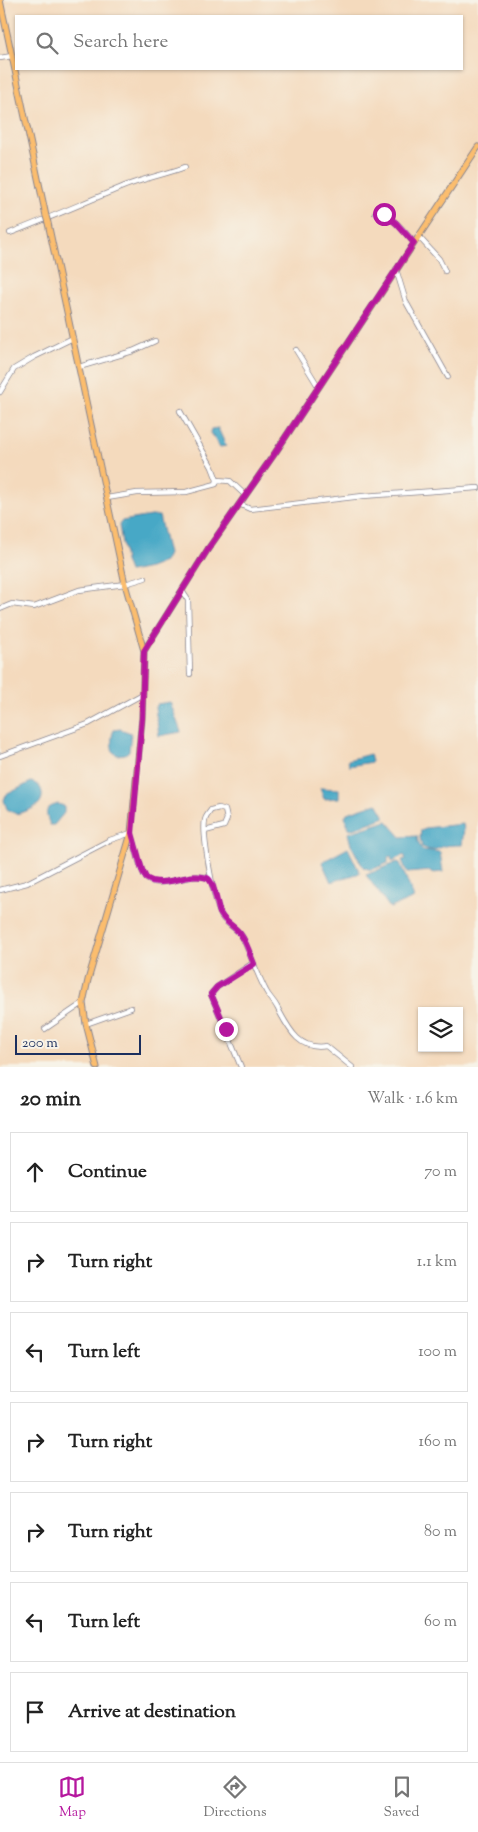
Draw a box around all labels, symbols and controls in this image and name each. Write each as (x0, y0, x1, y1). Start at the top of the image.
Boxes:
search box (15, 15, 463, 70)
icon: search (33, 29, 61, 57)
text: Search here (73, 29, 168, 56)
route start (373, 203, 396, 226)
map controls (418, 1007, 463, 1052)
button: layers (418, 1007, 463, 1052)
route end (215, 1018, 238, 1041)
scale bar (15, 1032, 141, 1055)
text: 200 m (22, 1034, 58, 1054)
text: 20 min (20, 1085, 81, 1115)
text: Walk · 1.6 km (367, 1088, 458, 1111)
icon: ahead (21, 1158, 49, 1186)
text: Continue (68, 1159, 147, 1186)
text: 70 m (424, 1161, 457, 1184)
icon: right (21, 1248, 49, 1276)
text: Turn right (68, 1249, 152, 1276)
text: 1.1 km (417, 1251, 457, 1274)
icon: left (21, 1338, 49, 1366)
text: Turn left (68, 1339, 140, 1366)
text: 100 m (418, 1341, 457, 1364)
icon: right (21, 1428, 49, 1456)
text: Turn right (68, 1429, 152, 1456)
text: 160 m (419, 1431, 457, 1454)
icon: right (21, 1518, 49, 1546)
text: Turn right (68, 1519, 152, 1546)
text: 80 m (424, 1521, 457, 1544)
icon: left (21, 1608, 49, 1636)
text: Turn left (68, 1609, 140, 1636)
text: 60 m (424, 1611, 457, 1634)
icon: arrive (21, 1698, 49, 1726)
text: Arrive at destination (68, 1699, 236, 1726)
tab: Map (58, 1773, 86, 1823)
tab: Directions (203, 1773, 267, 1823)
tab: Saved (384, 1773, 419, 1823)

